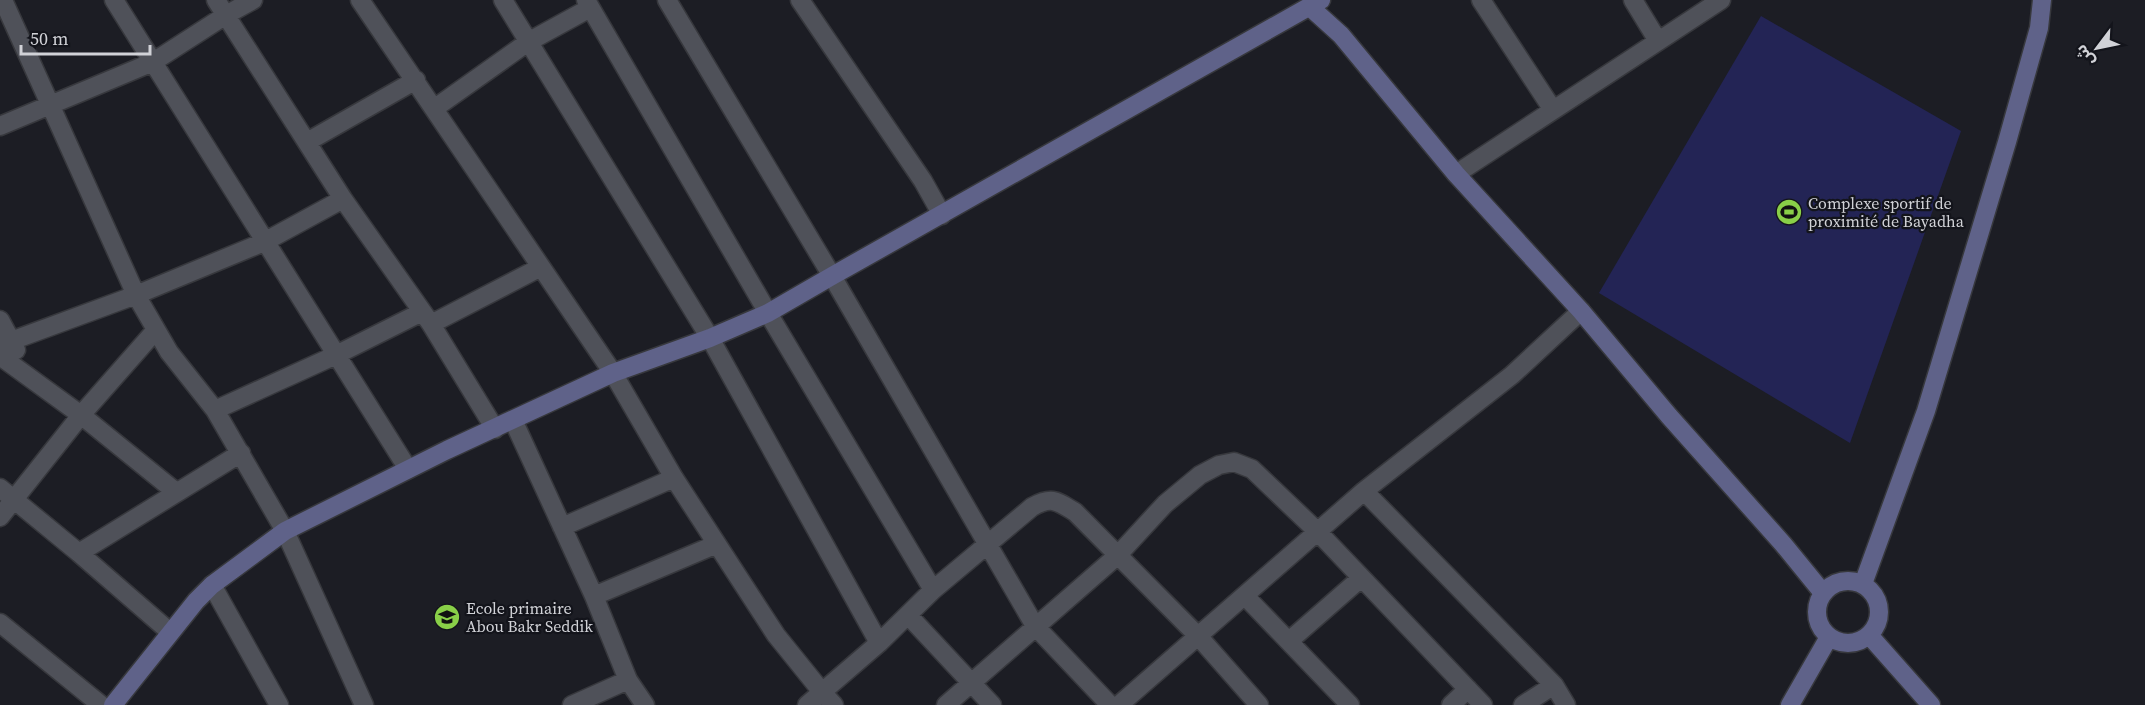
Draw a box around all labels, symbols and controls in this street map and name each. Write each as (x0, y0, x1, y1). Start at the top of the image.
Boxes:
scale bar (21, 18, 150, 56)
north arrow (2067, 18, 2127, 78)
text: 50 m (30, 26, 68, 51)
text: ش (2069, 41, 2099, 71)
place label: Complexe sportif de proximité de Bayadha (1808, 192, 1965, 232)
sports icon: Complexe sportif de proximité de Bayadha (1774, 197, 1804, 227)
place label: Ecole primaire Abou Bakr Seddik (466, 597, 593, 637)
school or university icon: Ecole primaire Abou Bakr Seddik (432, 602, 462, 632)

